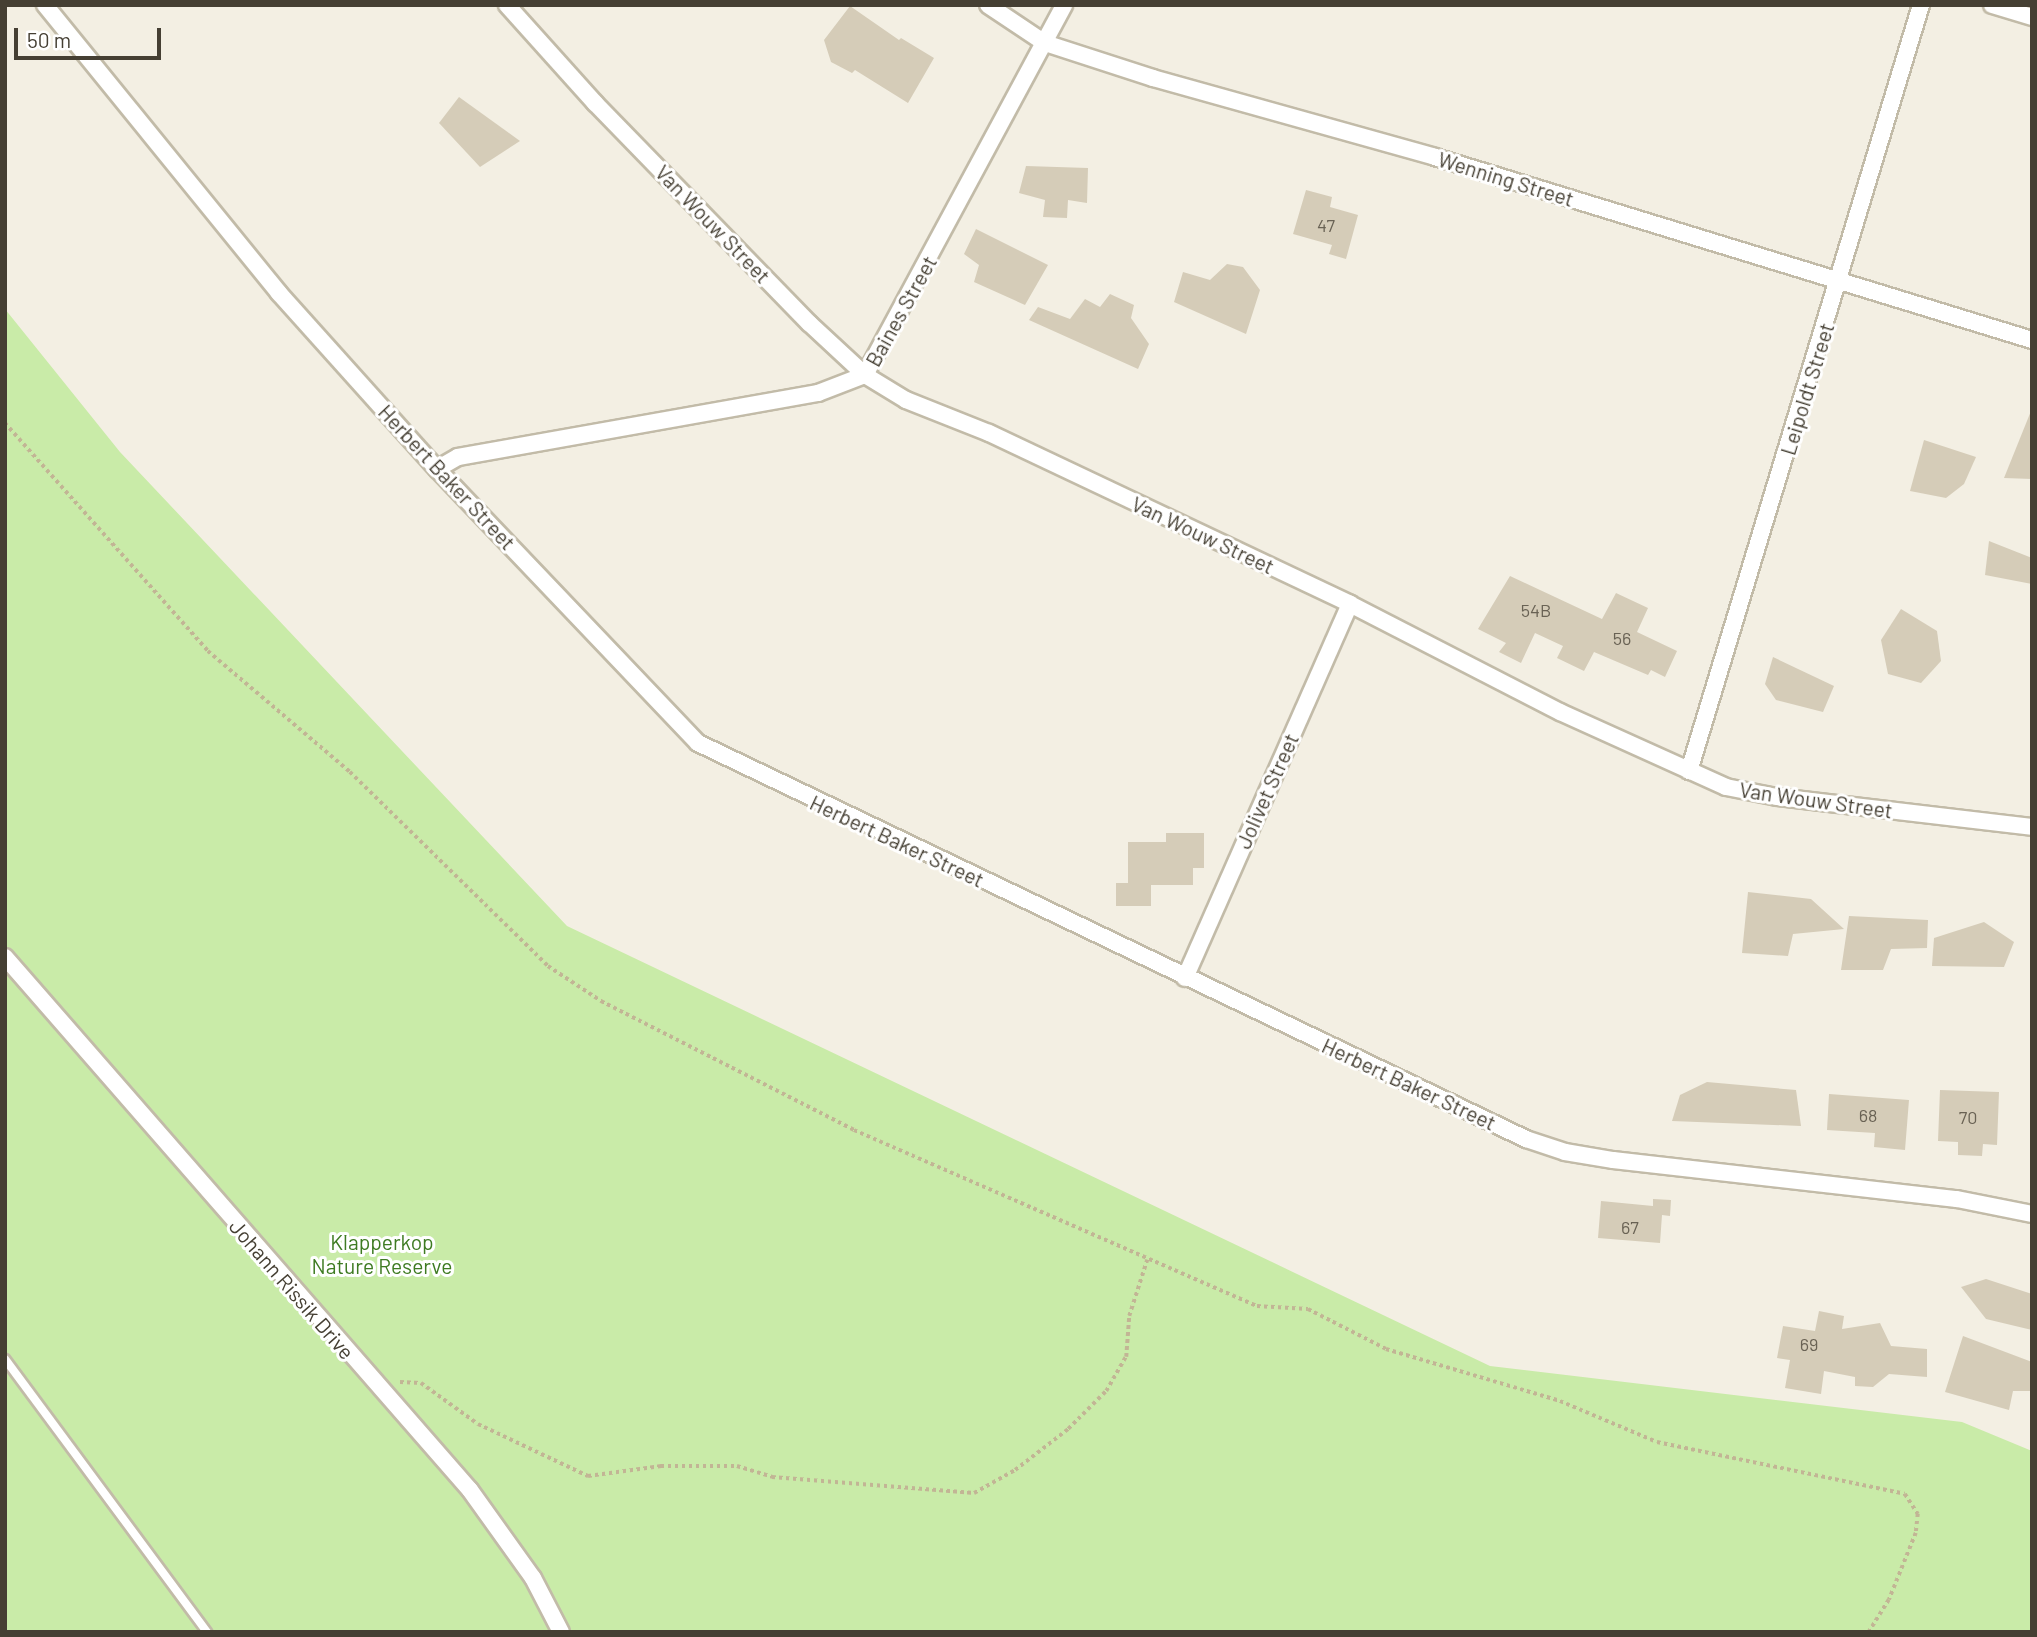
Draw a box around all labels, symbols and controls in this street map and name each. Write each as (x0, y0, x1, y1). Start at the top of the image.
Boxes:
scale bar (18, 14, 164, 58)
text: 50 m (27, 27, 71, 52)
street label: Wenning Street (1435, 146, 1577, 212)
street label: Van Wouw Street (650, 160, 776, 288)
house number: 47 (1317, 214, 1335, 236)
street label: Baines Street (860, 251, 942, 371)
street label: Leipoldt Street (1775, 320, 1839, 458)
street label: Herbert Baker Street (373, 399, 521, 555)
street label: Van Wouw Street (1128, 491, 1278, 579)
house number: 54B (1521, 599, 1551, 621)
house number: 56 (1613, 627, 1631, 649)
street label: Jolivet Street (1230, 729, 1304, 853)
street label: Van Wouw Street (1738, 777, 1894, 823)
street label: Herbert Baker Street (806, 790, 988, 892)
street label: Herbert Baker Street (1318, 1033, 1500, 1135)
house number: 68 (1859, 1104, 1877, 1126)
house number: 70 (1959, 1106, 1977, 1128)
street label: Johann Rissik Drive (224, 1214, 360, 1364)
house number: 67 (1621, 1216, 1639, 1238)
park label: Klapperkop Nature Reserve (312, 1229, 452, 1279)
house number: 69 (1800, 1333, 1818, 1355)

